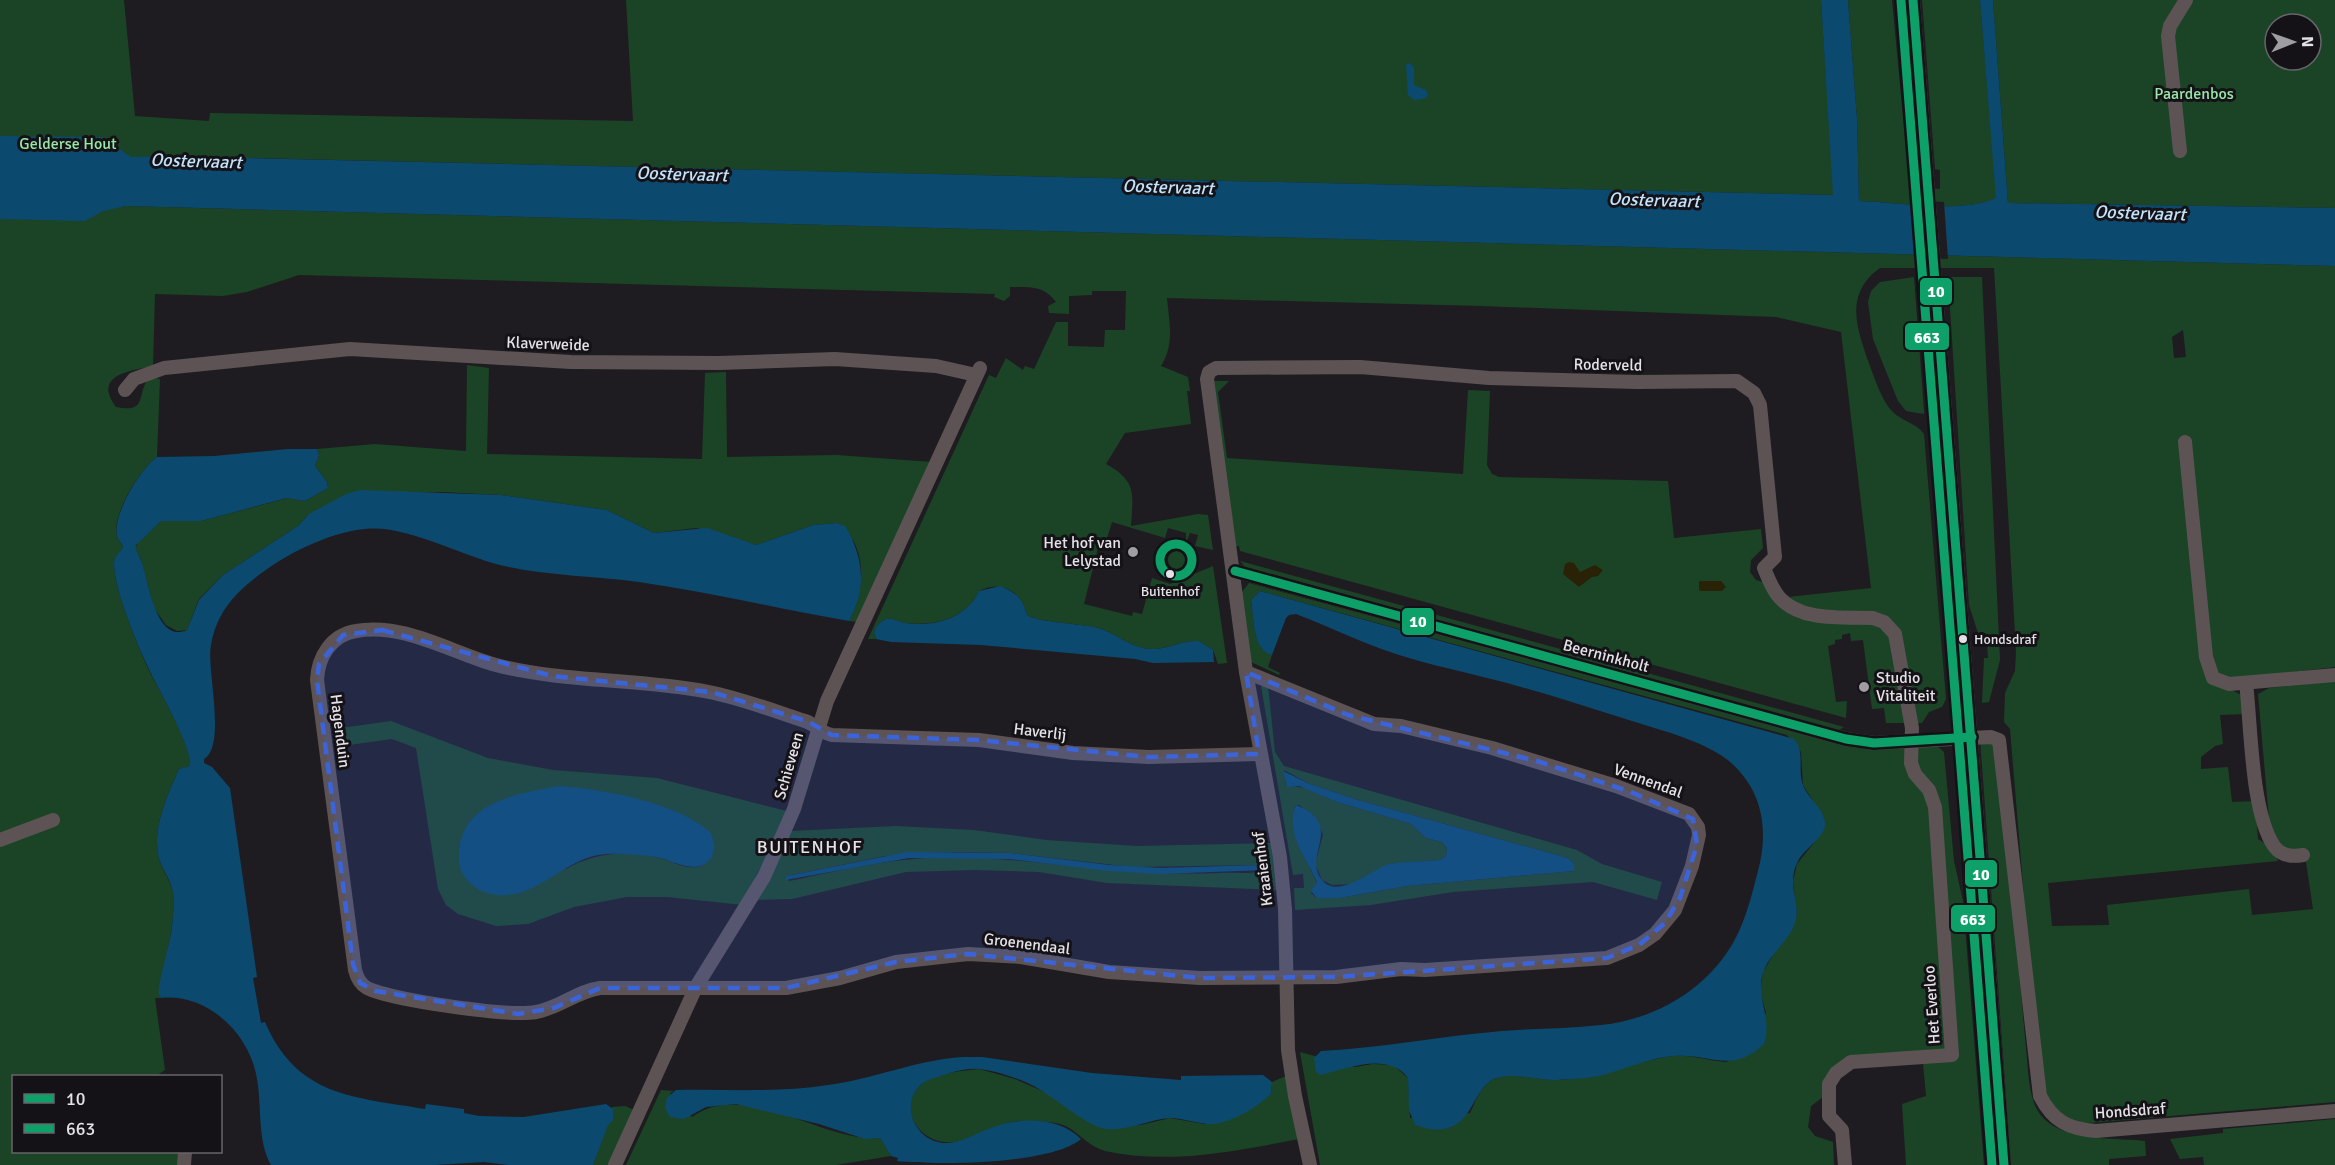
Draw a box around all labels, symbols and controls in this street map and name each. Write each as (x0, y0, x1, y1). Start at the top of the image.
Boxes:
north arrow (2263, 12, 2323, 72)
text: N (2297, 36, 2317, 47)
park label: Paardenbos (2154, 84, 2234, 104)
park label: Gelderse Hout (19, 134, 117, 154)
water label: Oostervaart (150, 148, 245, 174)
water label: Oostervaart (636, 161, 731, 187)
water label: Oostervaart (1122, 174, 1217, 200)
water label: Oostervaart (1608, 187, 1703, 213)
water label: Oostervaart (2094, 200, 2189, 226)
line badge: 10 (1919, 277, 1953, 306)
text: 10 (1927, 282, 1945, 302)
line badge: 663 (1904, 322, 1950, 351)
text: 663 (1914, 328, 1940, 348)
street label: Klaverweide (506, 333, 590, 355)
street label: Roderveld (1573, 354, 1643, 376)
place label: Het hof van Lelystad (1043, 533, 1121, 571)
marker: Het hof van Lelystad (1126, 545, 1140, 559)
marker: Buitenhof (1164, 568, 1176, 580)
place label: Buitenhof (1141, 583, 1201, 600)
line badge: 10 (1401, 607, 1435, 636)
text: 10 (1409, 612, 1427, 632)
place label: Hondsdraf (1974, 631, 2037, 648)
marker: Hondsdraf (1957, 633, 1969, 645)
street label: Beerninkholt (1561, 635, 1652, 677)
place label: Studio Vitaliteit (1876, 668, 1936, 706)
marker: Studio Vitaliteit (1857, 680, 1871, 694)
street label: Hagenduin (326, 693, 354, 769)
street label: Haverlij (1012, 719, 1068, 745)
street label: Schieveen (770, 730, 808, 802)
street label: Vennendal (1611, 759, 1685, 803)
street label: Kraaienhof (1248, 830, 1277, 907)
district label: BUITENHOF (757, 836, 863, 858)
line badge: 10 (1964, 859, 1998, 888)
text: 10 (1972, 865, 1990, 885)
line badge: 663 (1950, 904, 1996, 933)
text: 663 (1960, 910, 1986, 930)
street label: Groenendaal (983, 929, 1072, 959)
street label: Het Everloo (1919, 965, 1945, 1045)
legend (12, 1075, 222, 1153)
text: 10 (66, 1088, 85, 1110)
street label: Hondsdraf (2094, 1099, 2167, 1123)
text: 663 (66, 1118, 95, 1140)

